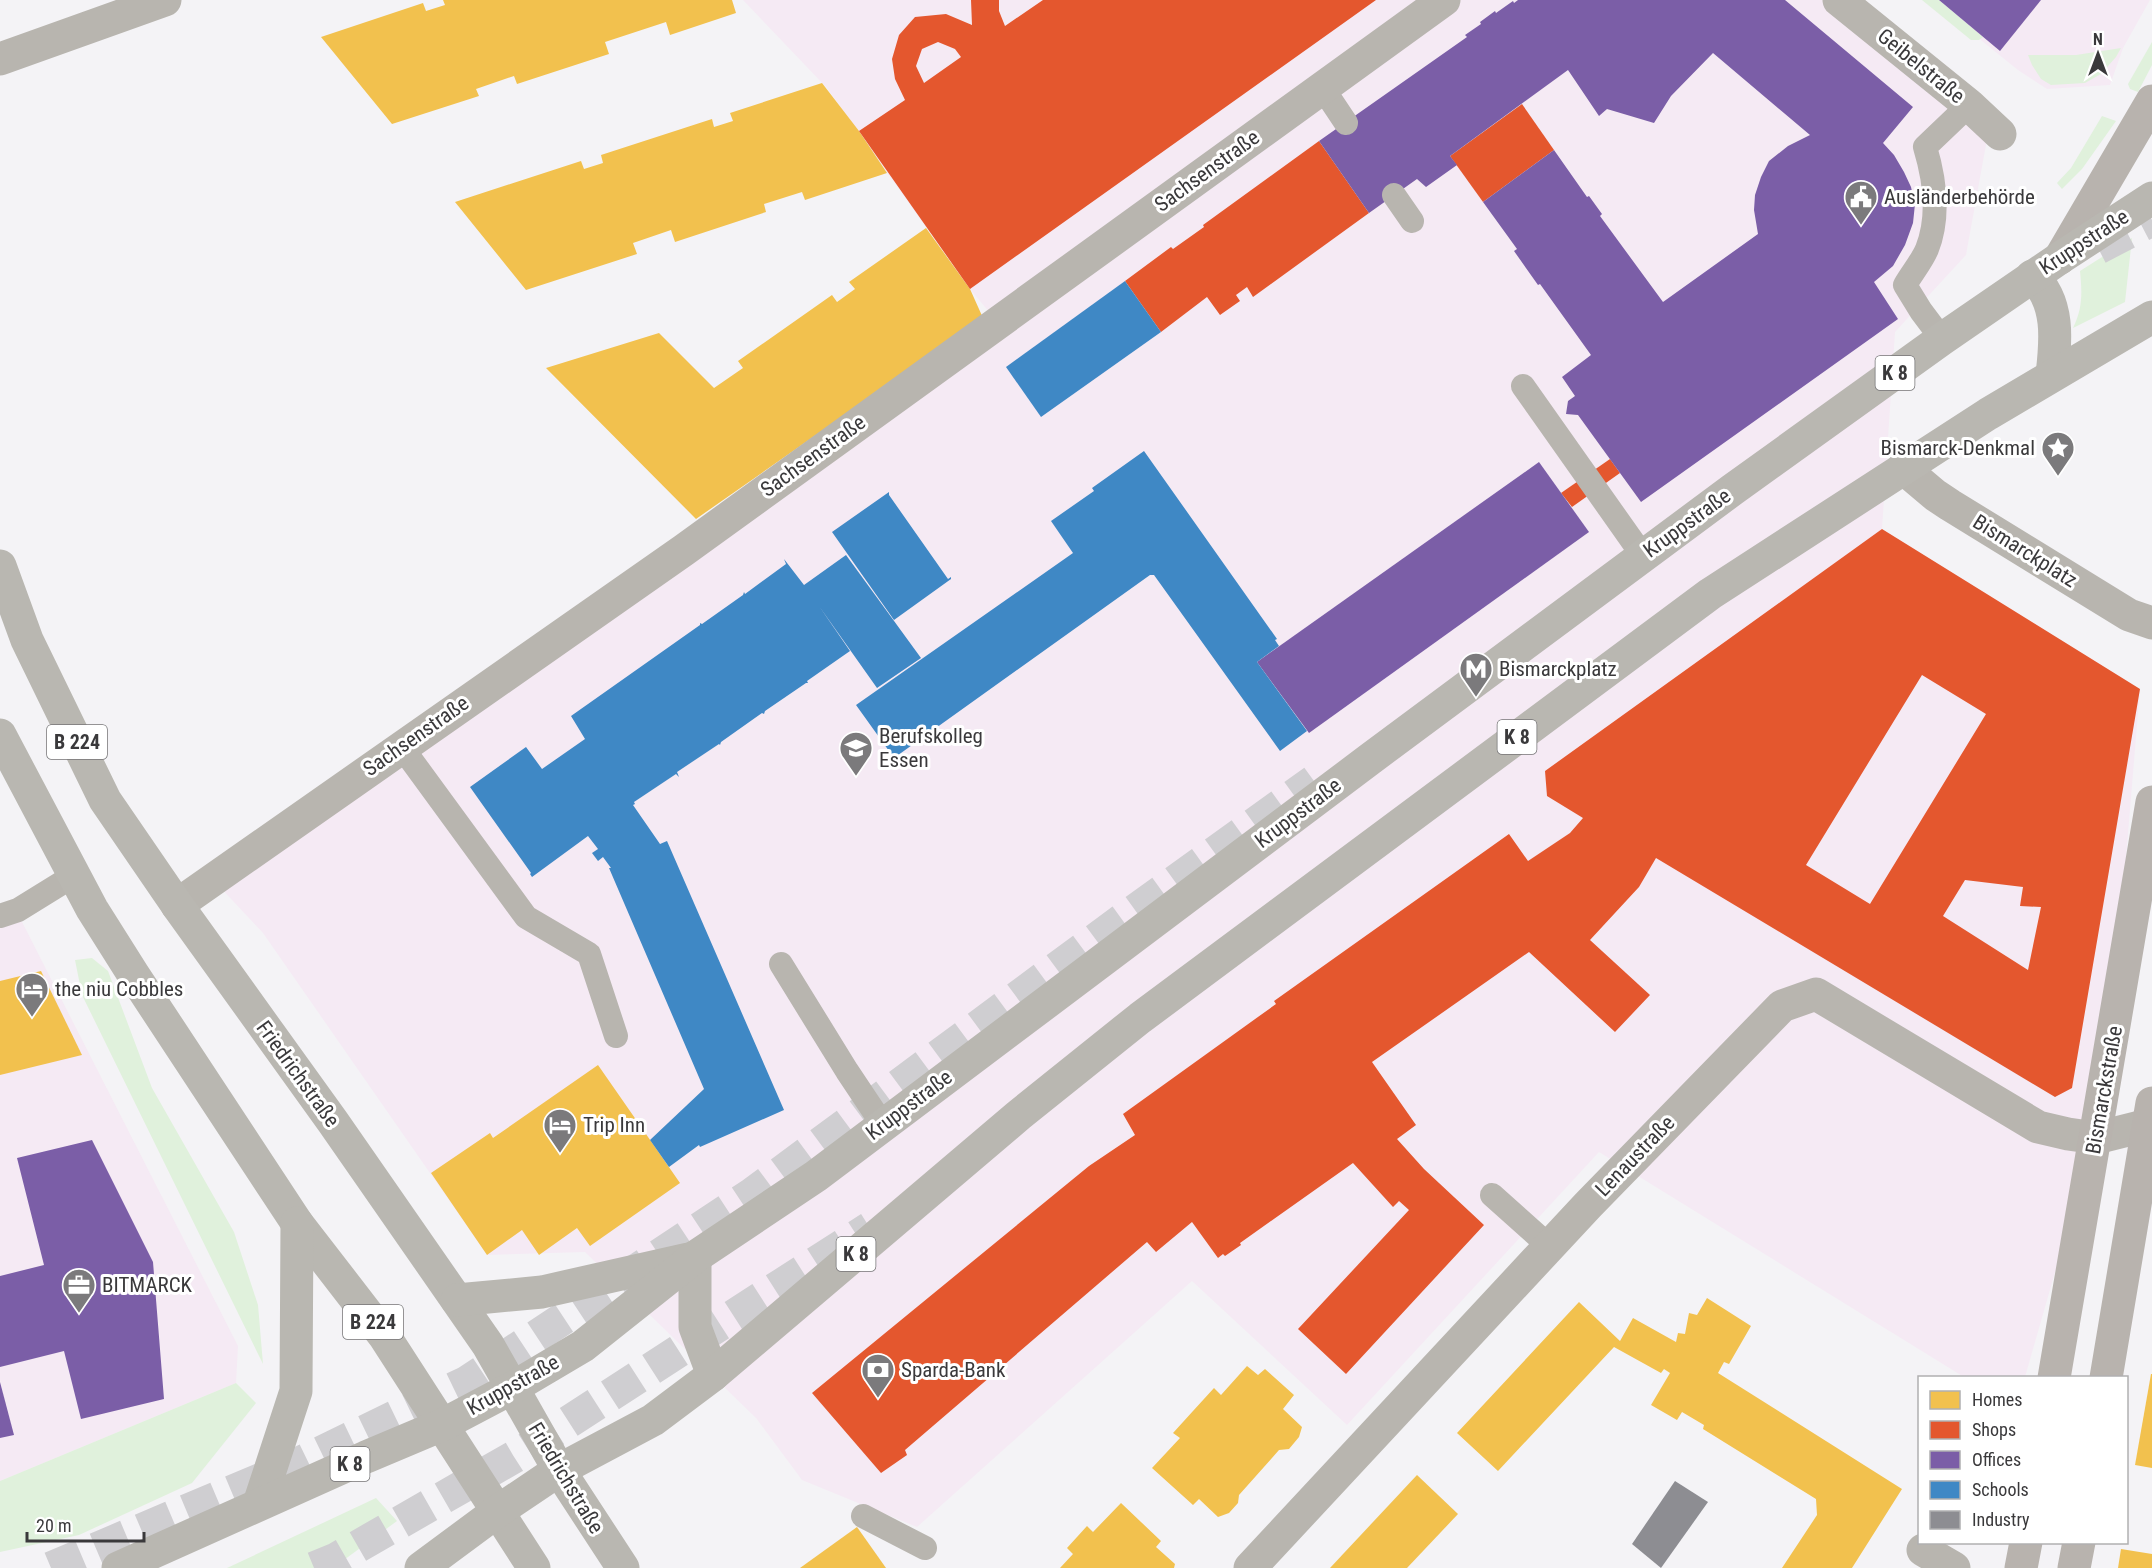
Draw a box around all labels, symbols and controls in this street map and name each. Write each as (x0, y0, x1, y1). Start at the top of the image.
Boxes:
street label: Geibelstraße (1873, 24, 1969, 108)
north arrow (2068, 24, 2128, 84)
text: N (2093, 30, 2103, 49)
street label: Sachsenstraße (1150, 125, 1264, 217)
public building icon: Ausländerbehörde (1843, 179, 1879, 226)
place label: Ausländerbehörde (1884, 185, 2035, 209)
street label: Kruppstraße (2035, 204, 2133, 280)
road number: K 8 (1876, 356, 1914, 390)
street label: Sachsenstraße (756, 410, 870, 502)
place icon: Bismarck-Denkmal (2040, 430, 2076, 477)
place label: Bismarck-Denkmal (1881, 436, 2035, 460)
street label: Kruppstraße (1639, 483, 1735, 563)
street label: Bismarckplatz (1969, 510, 2081, 592)
metro station icon: Bismarckplatz (1458, 651, 1494, 698)
place label: Bismarckplatz (1499, 657, 1617, 681)
street label: Sachsenstraße (359, 691, 473, 781)
road number: K 8 (1498, 720, 1537, 754)
place label: Berufskolleg Essen (879, 724, 983, 772)
road number: B 224 (47, 725, 107, 759)
school or university icon: Berufskolleg Essen (838, 730, 874, 777)
street label: Kruppstraße (1250, 773, 1346, 853)
hotel icon: the niu Cobbles (14, 971, 50, 1018)
place label: the niu Cobbles (55, 977, 183, 1001)
street label: Friedrichstraße (252, 1016, 345, 1132)
street label: Bismarckstraße (2081, 1024, 2127, 1156)
street label: Kruppstraße (861, 1065, 957, 1145)
hotel icon: Trip Inn (542, 1107, 578, 1154)
street label: Lenaustraße (1591, 1111, 1679, 1201)
place label: Trip Inn (583, 1113, 645, 1137)
road number: K 8 (836, 1237, 876, 1271)
office icon: BITMARCK (61, 1267, 97, 1314)
place label: BITMARCK (102, 1273, 193, 1297)
road number: B 224 (343, 1305, 403, 1339)
street label: Kruppstraße (463, 1350, 563, 1420)
bank icon: Sparda-Bank (860, 1352, 896, 1399)
place label: Sparda-Bank (901, 1358, 1006, 1382)
legend (1918, 1376, 2128, 1544)
text: Homes (1972, 1389, 2022, 1410)
street label: Friedrichstraße (524, 1418, 609, 1538)
text: Shops (1972, 1419, 2016, 1440)
road number: K 8 (330, 1447, 370, 1481)
text: Offices (1972, 1449, 2021, 1470)
text: Schools (1972, 1479, 2029, 1500)
scale bar (27, 1505, 144, 1543)
text: Industry (1972, 1509, 2030, 1530)
text: 20 m (36, 1515, 71, 1536)

